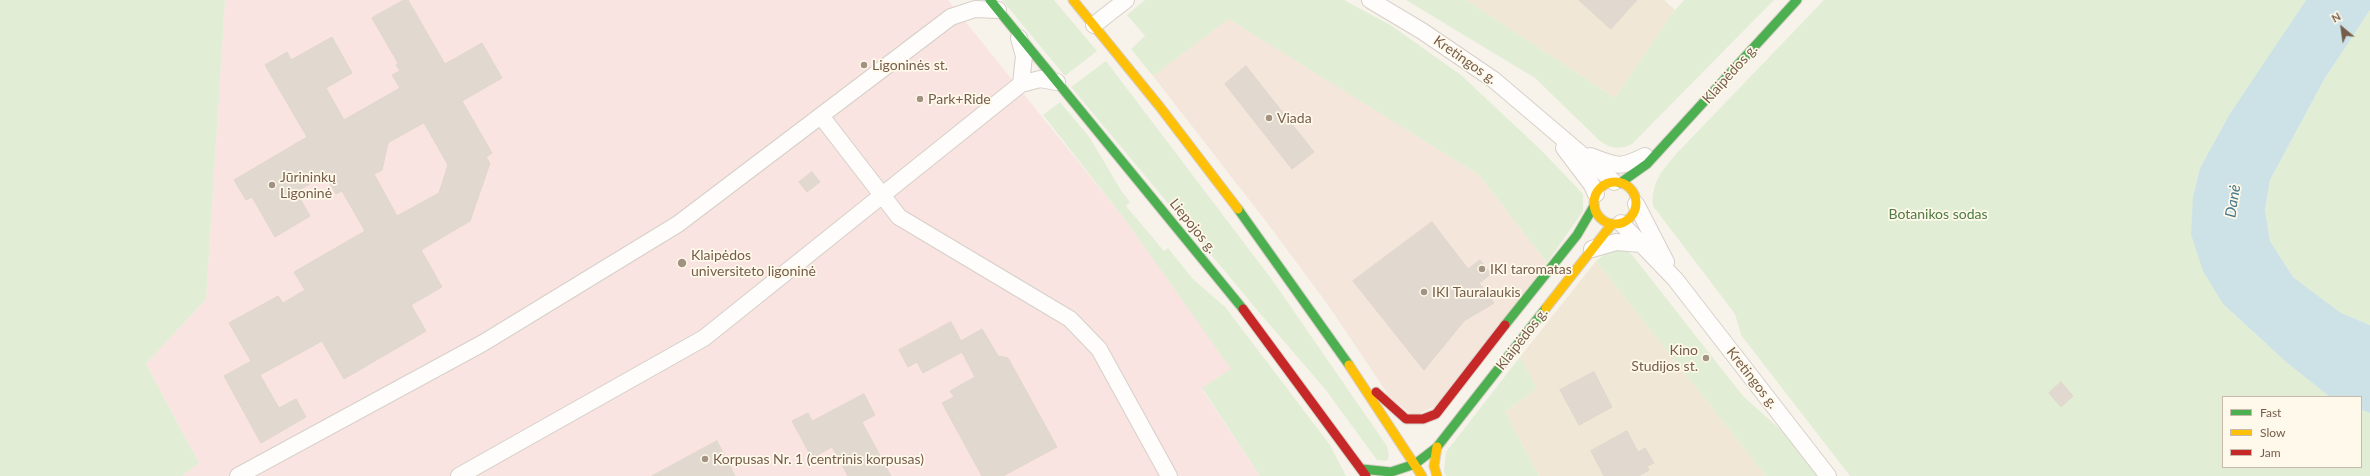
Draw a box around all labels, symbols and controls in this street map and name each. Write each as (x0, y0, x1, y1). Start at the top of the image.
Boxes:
north arrow (2322, 8, 2362, 48)
text: N (2329, 9, 2343, 25)
street label: Kretingos g. (1430, 32, 1500, 88)
street label: Klaipėdos g. (1699, 41, 1761, 107)
place label: Ligoninės st. (872, 57, 948, 73)
marker: Ligoninės st. (859, 60, 869, 70)
place label: Park+Ride (928, 91, 991, 107)
marker: Park+Ride (915, 94, 925, 104)
place label: Viada (1277, 110, 1312, 126)
marker: Viada (1264, 113, 1274, 123)
place label: Jūrininkų Ligoninė (280, 169, 336, 202)
marker: Jūrininkų Ligoninė (267, 180, 277, 190)
water label: Danė (2222, 183, 2244, 219)
street label: Liepojos g. (1166, 195, 1220, 257)
park label: Botanikos sodas (1888, 206, 1988, 222)
place label: Klaipėdos universiteto ligoninė (691, 247, 816, 280)
marker: Klaipėdos universiteto ligoninė (676, 257, 688, 269)
place label: IKI taromatas (1490, 261, 1572, 277)
marker: IKI taromatas (1477, 264, 1487, 274)
place label: IKI Tauralaukis (1432, 284, 1521, 300)
marker: IKI Tauralaukis (1419, 287, 1429, 297)
street label: Klaipėdos g. (1493, 305, 1551, 373)
place label: Kino Studijos st. (1631, 342, 1698, 374)
street label: Kretingos g. (1723, 344, 1781, 412)
marker: Kino Studijos st. (1701, 353, 1711, 363)
legend (2222, 396, 2362, 468)
text: Fast (2260, 405, 2281, 420)
text: Slow (2260, 425, 2285, 440)
text: Jam (2260, 445, 2281, 460)
place label: Korpusas Nr. 1 (centrinis korpusas) (713, 451, 924, 467)
marker: Korpusas Nr. 1 (centrinis korpusas) (700, 454, 710, 464)

